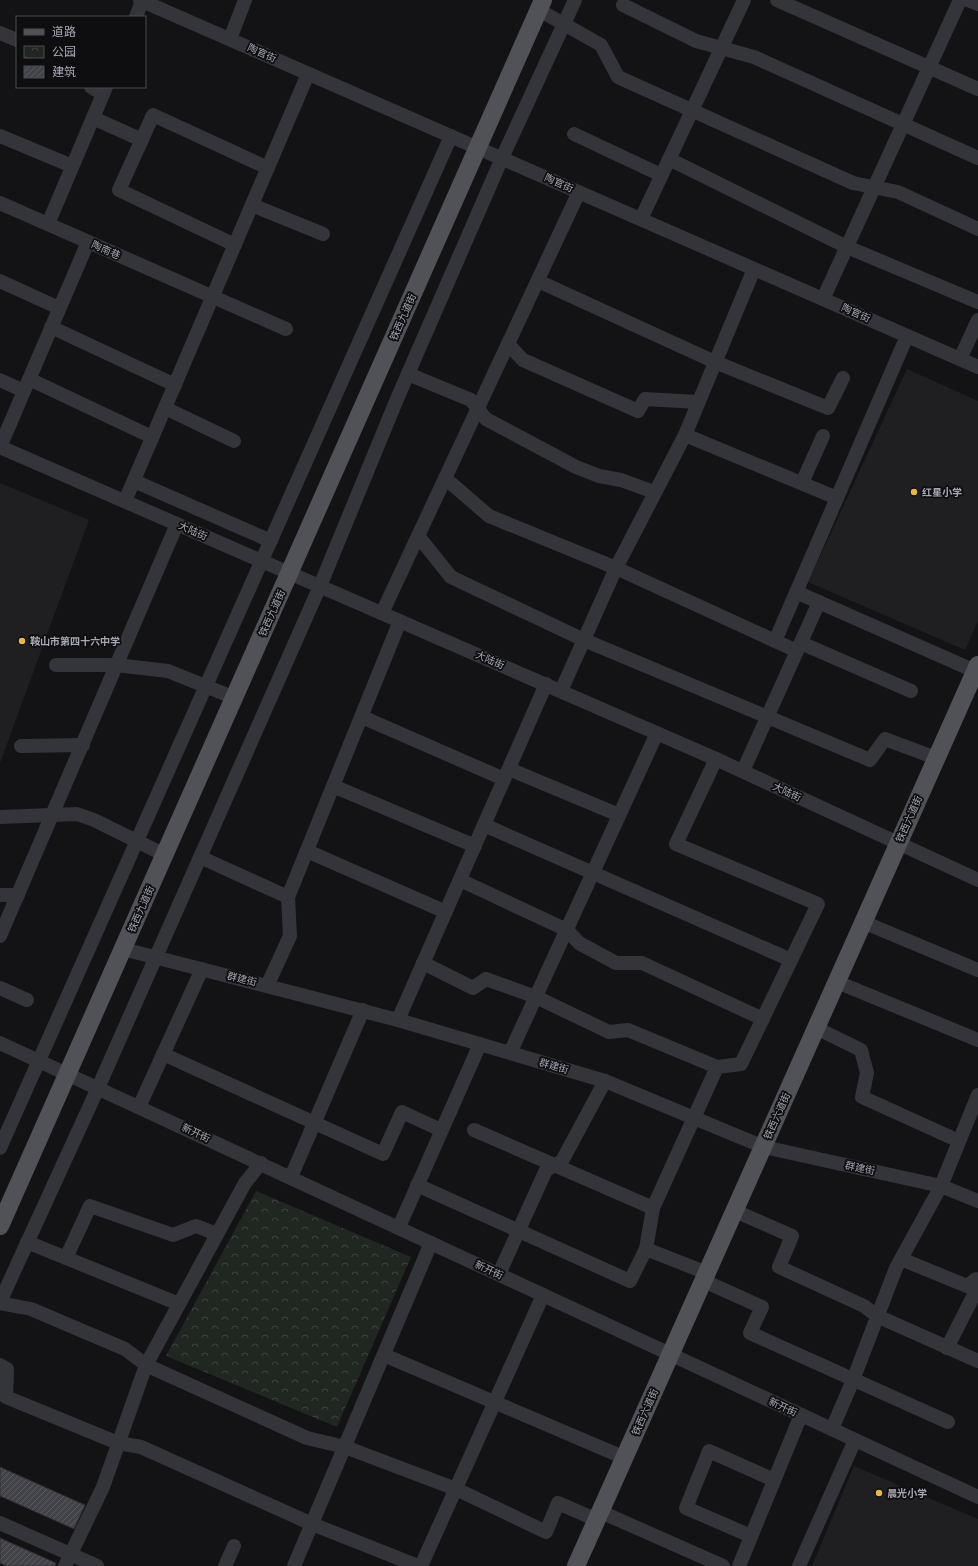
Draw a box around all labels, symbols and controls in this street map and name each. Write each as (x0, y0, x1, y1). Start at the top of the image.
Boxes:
legend (16, 16, 146, 88)
text: 道路 (52, 25, 76, 39)
street label: 陶官街 (246, 41, 278, 65)
text: 公园 (52, 45, 76, 59)
text: 建筑 (52, 65, 76, 79)
street label: 陶官街 (543, 171, 575, 195)
street label: 陶南巷 (90, 238, 122, 262)
street label: 铁西九道街 (387, 292, 419, 342)
street label: 陶官街 (840, 301, 872, 325)
place label: 红星小学 (922, 486, 962, 499)
marker: 红星小学 (909, 487, 919, 497)
street label: 大陆街 (177, 519, 209, 543)
street label: 铁西九道街 (256, 588, 288, 638)
place label: 鞍山市第四十六中学 (30, 635, 120, 648)
marker: 鞍山市第四十六中学 (17, 636, 27, 646)
street label: 大陆街 (474, 648, 506, 672)
street label: 大陆街 (771, 780, 803, 804)
street label: 铁西六道街 (893, 794, 925, 844)
street label: 铁西九道街 (125, 884, 157, 934)
street label: 群建街 (226, 969, 258, 989)
street label: 群建街 (538, 1056, 570, 1076)
street label: 铁西六道街 (761, 1091, 793, 1141)
street label: 新开街 (180, 1121, 212, 1145)
street label: 群建街 (844, 1159, 876, 1177)
street label: 新开街 (473, 1258, 505, 1282)
street label: 铁西六道街 (629, 1387, 661, 1437)
street label: 新开街 (767, 1395, 799, 1419)
place label: 晨光小学 (887, 1487, 927, 1500)
marker: 晨光小学 (874, 1488, 884, 1498)

